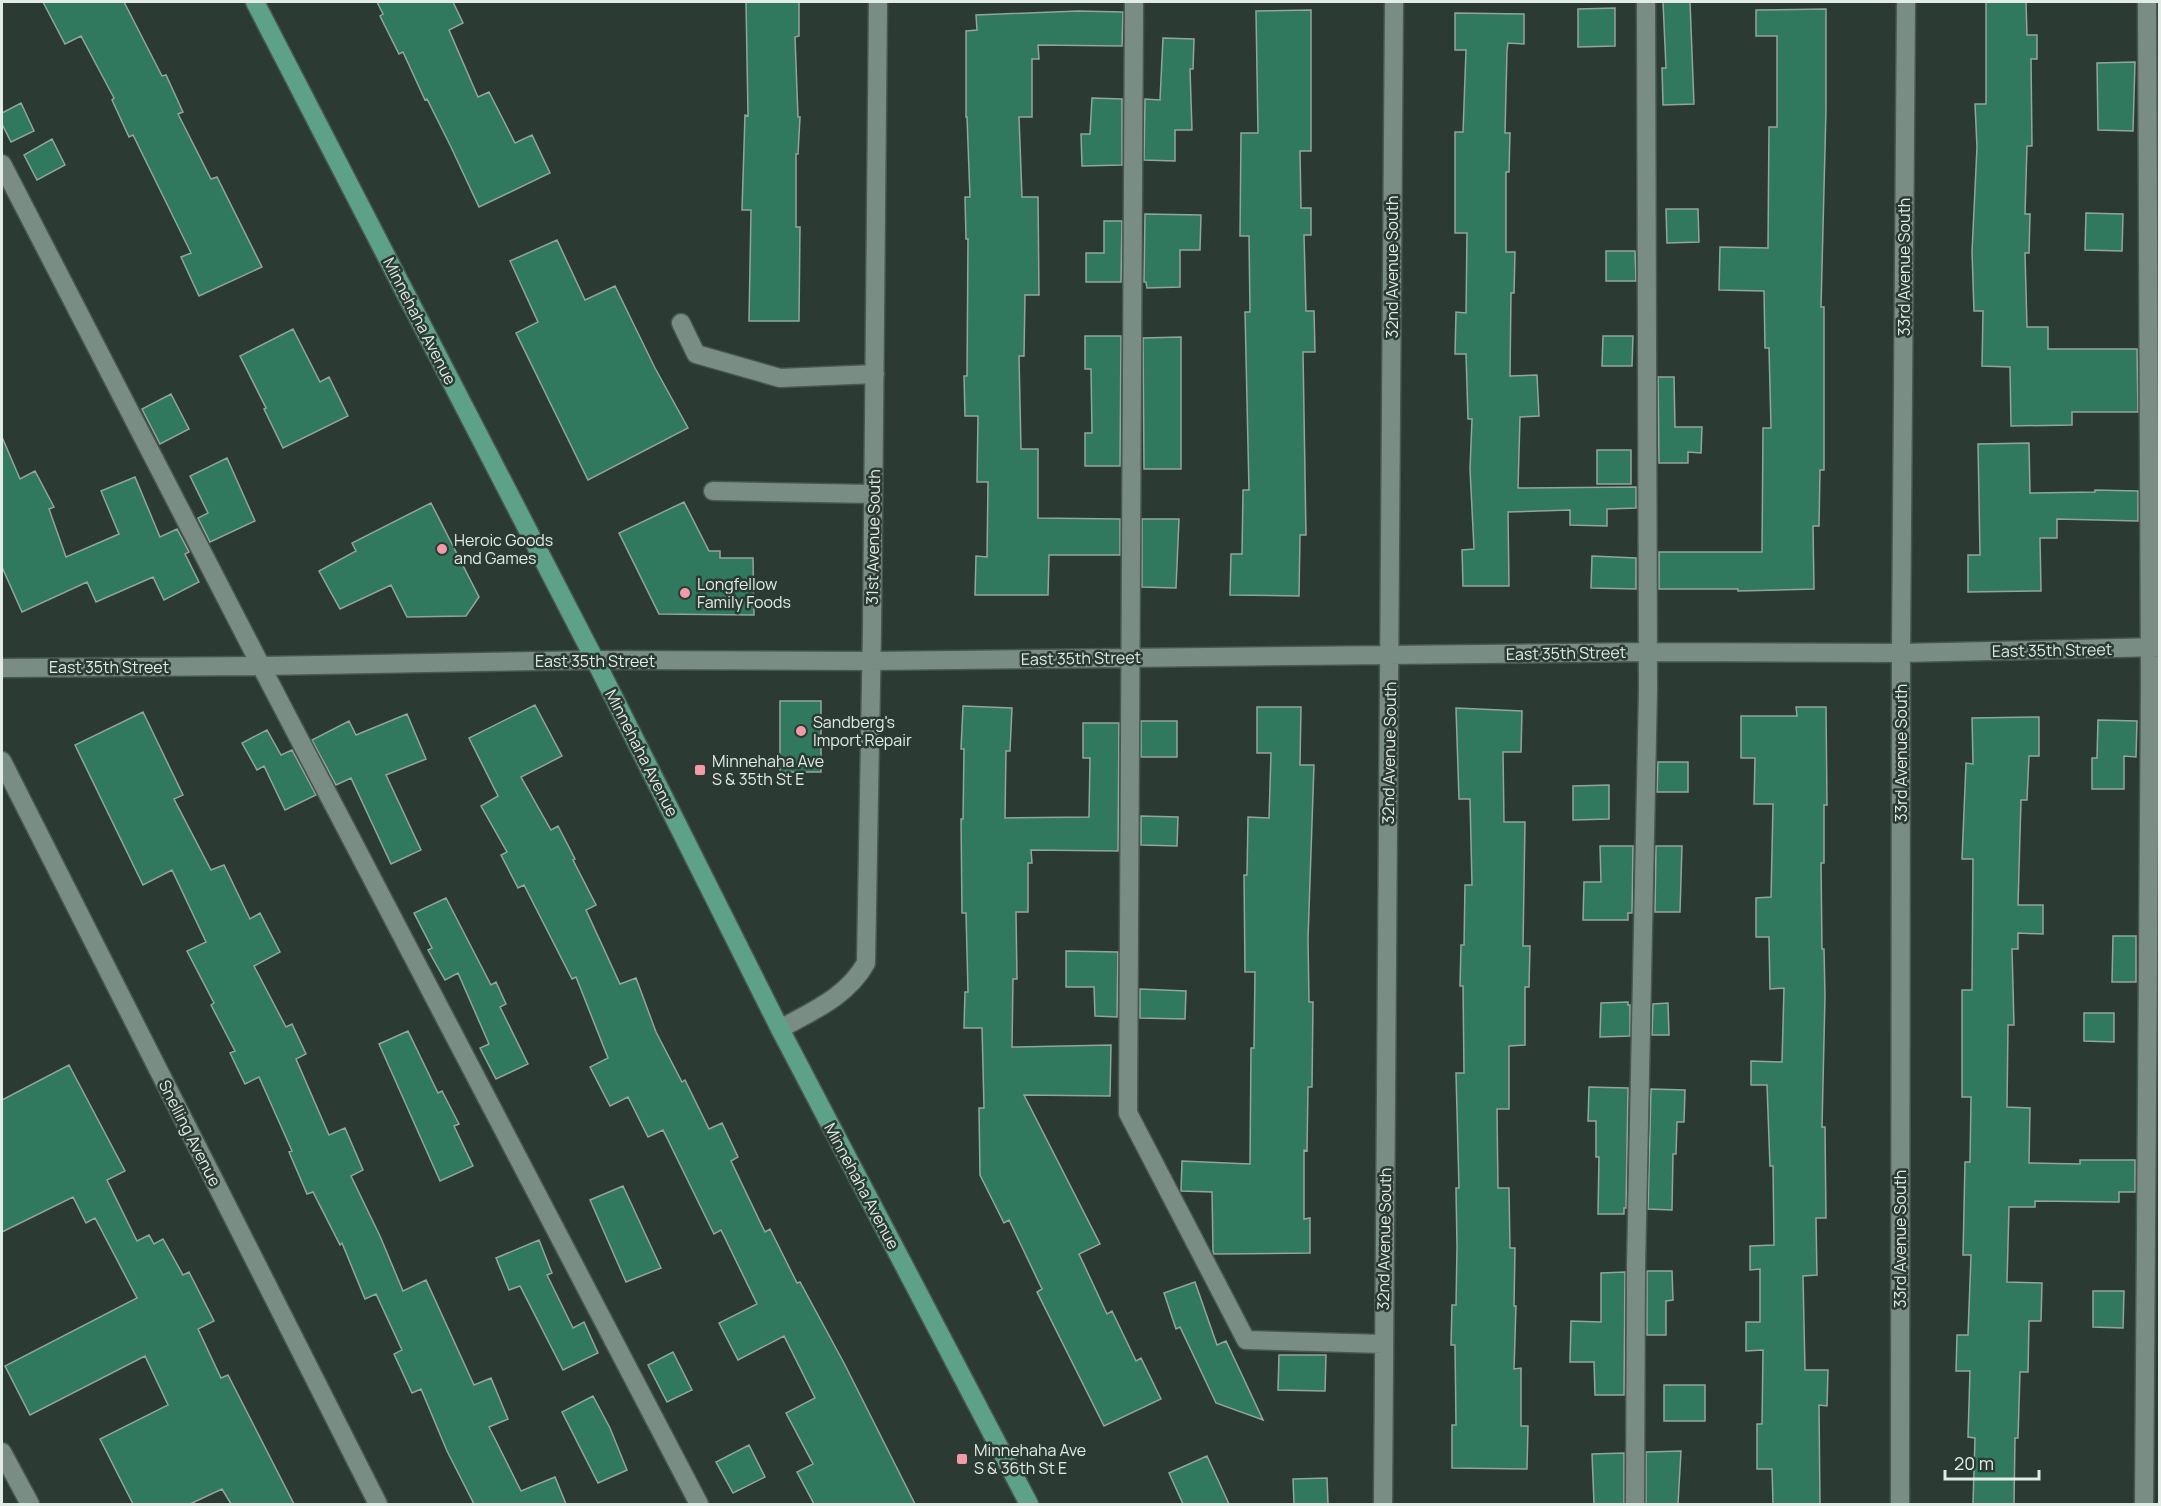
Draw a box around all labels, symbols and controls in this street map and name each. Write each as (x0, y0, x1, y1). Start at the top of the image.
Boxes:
street label: 32nd Avenue South (1381, 196, 1403, 338)
street label: 33rd Avenue South (1893, 198, 1915, 336)
street label: Minnehaha Avenue (378, 254, 462, 388)
street label: 31st Avenue South (861, 469, 885, 605)
place label: Heroic Goods and Games (454, 529, 553, 569)
marker: Heroic Goods and Games (435, 542, 449, 556)
place label: Longfellow Family Foods (697, 573, 791, 613)
marker: Longfellow Family Foods (678, 586, 692, 600)
street label: East 35th Street (1992, 638, 2112, 662)
street label: East 35th Street (1506, 641, 1626, 665)
street label: East 35th Street (1021, 646, 1141, 670)
street label: East 35th Street (535, 650, 655, 672)
street label: East 35th Street (49, 656, 169, 678)
street label: 32nd Avenue South (1377, 681, 1401, 825)
street label: 33rd Avenue South (1890, 684, 1912, 822)
street label: Minnehaha Avenue (600, 686, 684, 820)
place label: Sandberg's Import Repair (813, 711, 912, 751)
marker: Sandberg's Import Repair (794, 724, 808, 738)
place label: Minnehaha Ave S & 35th St E (712, 750, 824, 790)
marker: Minnehaha Ave S & 35th St E (693, 763, 707, 777)
street label: Snelling Avenue (154, 1076, 226, 1190)
street label: Minnehaha Avenue (819, 1119, 905, 1253)
street label: 32nd Avenue South (1372, 1167, 1396, 1311)
street label: 33rd Avenue South (1889, 1170, 1911, 1308)
place label: Minnehaha Ave S & 36th St E (974, 1439, 1086, 1479)
scale bar (1945, 1443, 2040, 1481)
text: 20 m (1954, 1451, 1994, 1475)
marker: Minnehaha Ave S & 36th St E (955, 1452, 969, 1466)

